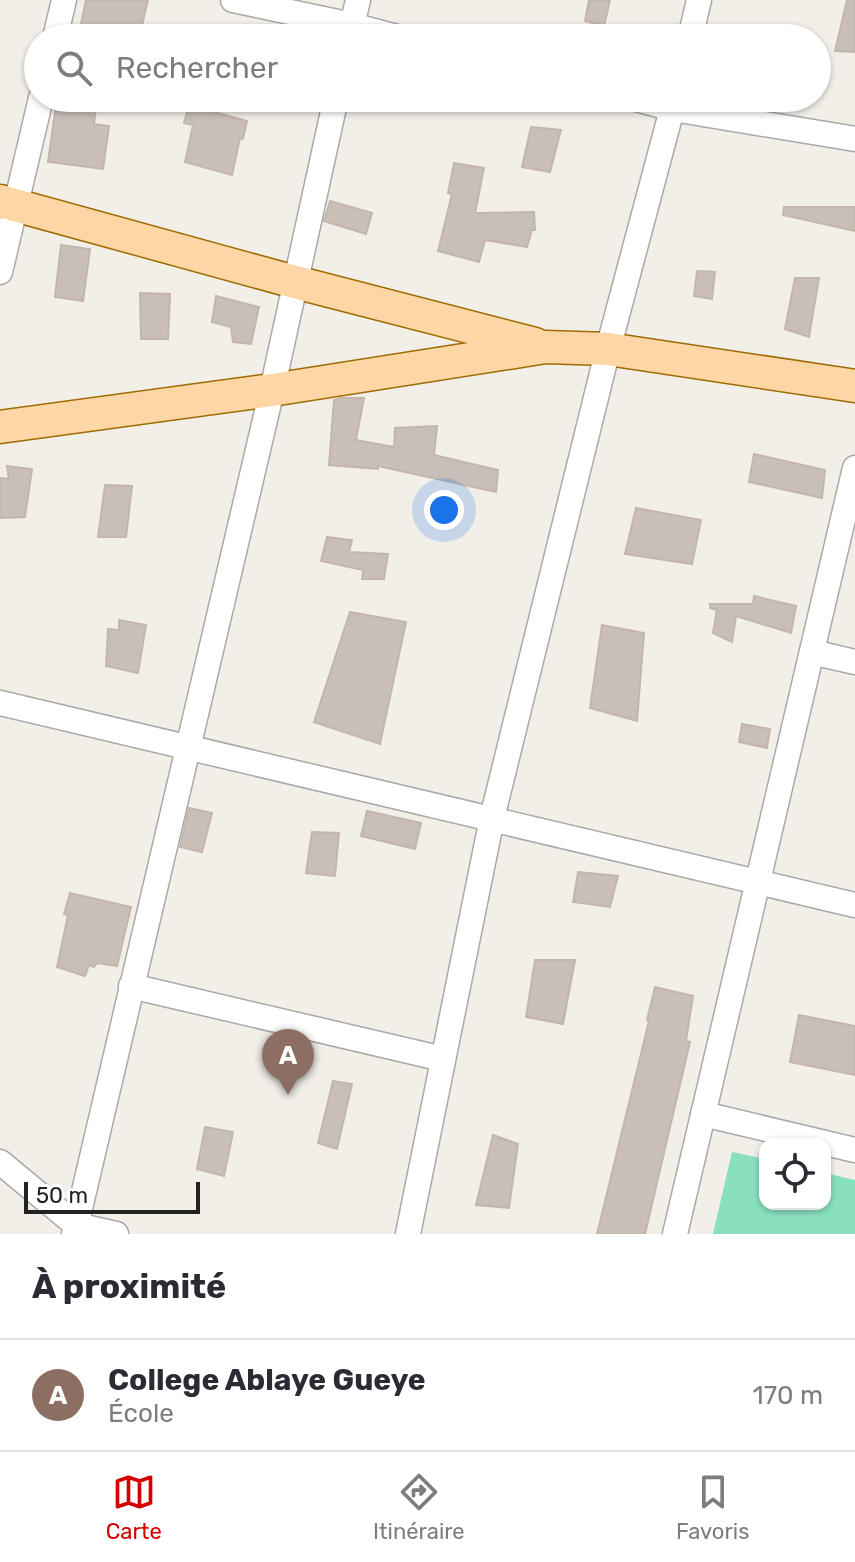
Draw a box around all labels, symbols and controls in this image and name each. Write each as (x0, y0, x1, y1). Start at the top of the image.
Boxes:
search box (24, 24, 831, 112)
icon: search (52, 46, 96, 90)
text: Rechercher (116, 50, 278, 86)
your location (424, 490, 464, 530)
pin: A (262, 1029, 314, 1095)
map controls (759, 1138, 831, 1210)
button: locate (759, 1138, 831, 1210)
scale bar (24, 1178, 200, 1214)
text: 50 m (36, 1182, 88, 1209)
text: À proximité (32, 1266, 226, 1307)
text: College Ablaye Gueye (108, 1362, 426, 1398)
text: A (49, 1380, 67, 1411)
text: 170 m (753, 1380, 823, 1411)
text: École (108, 1398, 174, 1429)
tab: Carte (106, 1470, 162, 1545)
tab: Itinéraire (373, 1470, 465, 1545)
tab: Favoris (676, 1470, 749, 1545)

